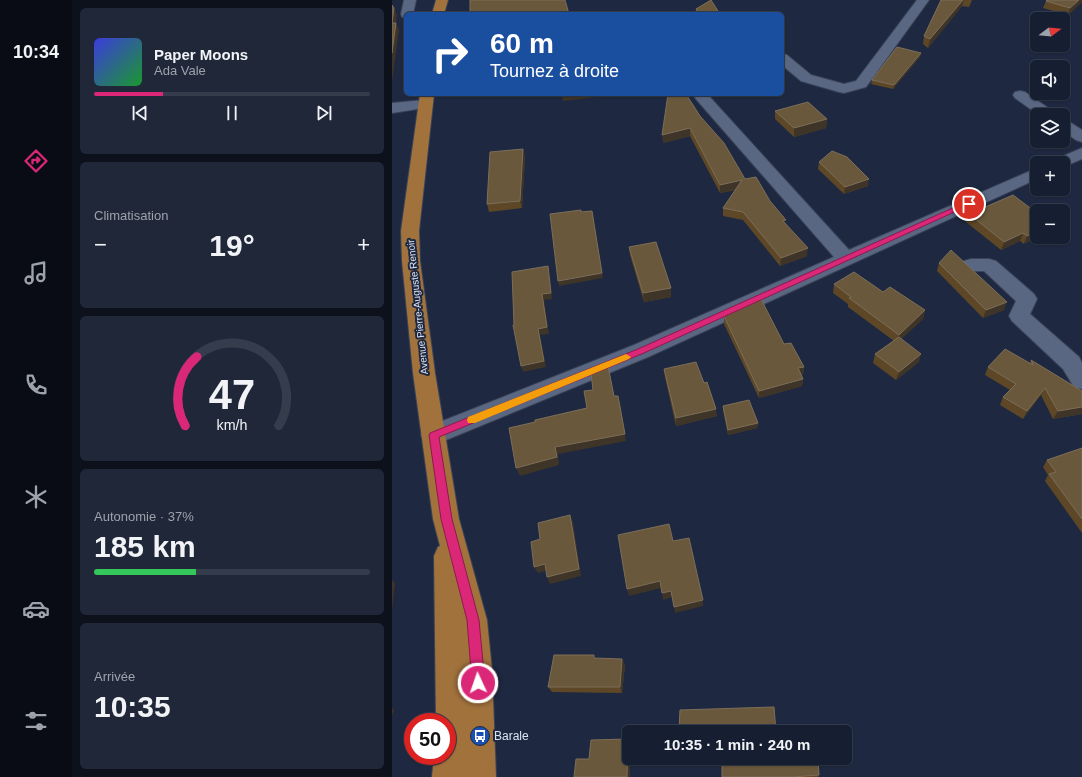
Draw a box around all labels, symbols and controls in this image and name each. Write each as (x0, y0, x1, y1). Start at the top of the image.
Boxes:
north arrow (1030, 12, 1070, 52)
map controls (1030, 12, 1070, 244)
icon: right (424, 28, 476, 80)
text: 60 m (490, 28, 554, 59)
text: 10:34 (13, 42, 59, 62)
text: Paper Moons (154, 46, 248, 63)
button: sound (1030, 60, 1070, 100)
text: Tournez à droite (490, 61, 619, 81)
text: Ada Vale (154, 63, 206, 78)
icon: previous (129, 102, 151, 124)
icon: pause (221, 102, 243, 124)
icon: next (313, 102, 335, 124)
button: layers (1030, 108, 1070, 148)
icon: directions (22, 147, 50, 175)
button: + (1030, 156, 1070, 196)
pin (952, 187, 986, 221)
icon: arrive (958, 193, 980, 215)
button: − (1030, 204, 1070, 244)
text: Climatisation (94, 208, 168, 223)
text: 19° (209, 229, 255, 262)
text: − (94, 232, 107, 257)
text: + (357, 232, 370, 257)
street label: Avenue Pierre-Auguste Renoir (405, 238, 430, 375)
icon: music (22, 259, 50, 287)
icon: phone (22, 371, 50, 399)
text: 47 (209, 371, 255, 418)
text: km/h (217, 417, 248, 433)
icon: climate (22, 483, 50, 511)
text: Autonomie · 37% (94, 509, 194, 524)
text: 185 km (94, 530, 196, 563)
icon: car (22, 595, 50, 623)
position arrow (457, 662, 499, 704)
text: Arrivée (94, 669, 135, 684)
text: 10:35 (94, 690, 171, 723)
icon: filters (22, 707, 50, 735)
speed limit sign: 50 (404, 713, 456, 765)
bus stop icon: Barale (469, 725, 491, 747)
place label: Barale (494, 729, 529, 743)
text: 10:35 · 1 min · 240 m (664, 736, 810, 753)

